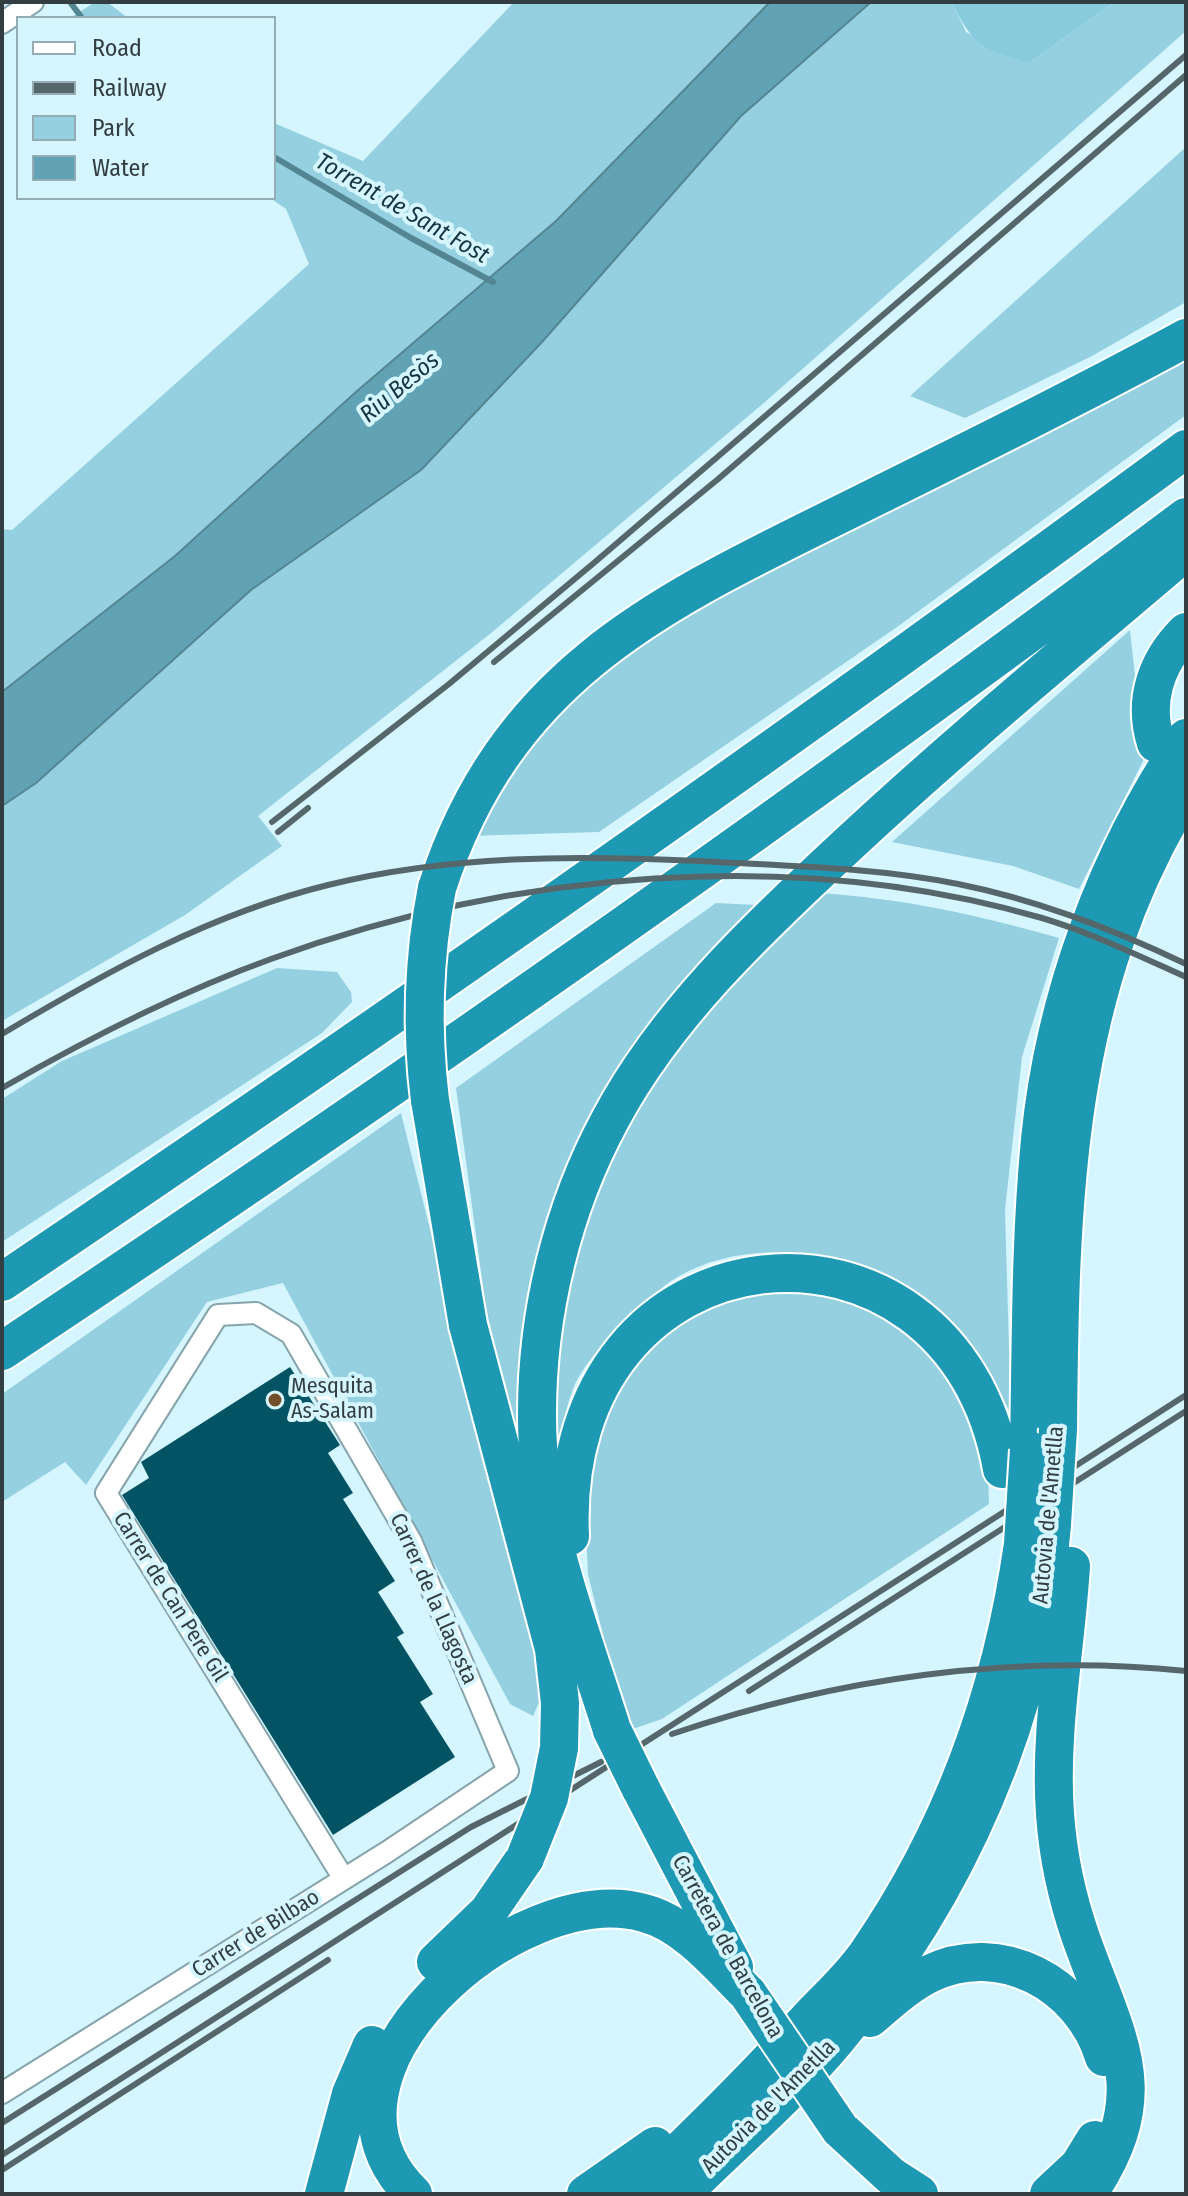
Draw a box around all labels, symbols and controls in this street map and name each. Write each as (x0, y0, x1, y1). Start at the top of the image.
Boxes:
legend (16, 16, 276, 200)
text: Road (92, 34, 142, 62)
text: Railway (92, 74, 167, 102)
text: Park (92, 114, 135, 142)
water label: Torrent de Sant Fost (310, 148, 494, 270)
text: Water (92, 154, 149, 182)
water label: Riu Besòs (355, 347, 445, 429)
place label: Mesquita As-Salam (291, 1374, 374, 1426)
marker: Mesquita As-Salam (266, 1391, 284, 1409)
street label: Autovia de l'Ametlla (1028, 1425, 1070, 1605)
street label: Carrer de Can Pere Gil (107, 1507, 233, 1687)
street label: Carrer de la Llagosta (383, 1510, 483, 1688)
street label: Carretera de Barcelona (666, 1851, 788, 2043)
street label: Carrer de Bilbao (187, 1884, 325, 1984)
street label: Autovia de l'Ametlla (697, 2035, 841, 2179)

